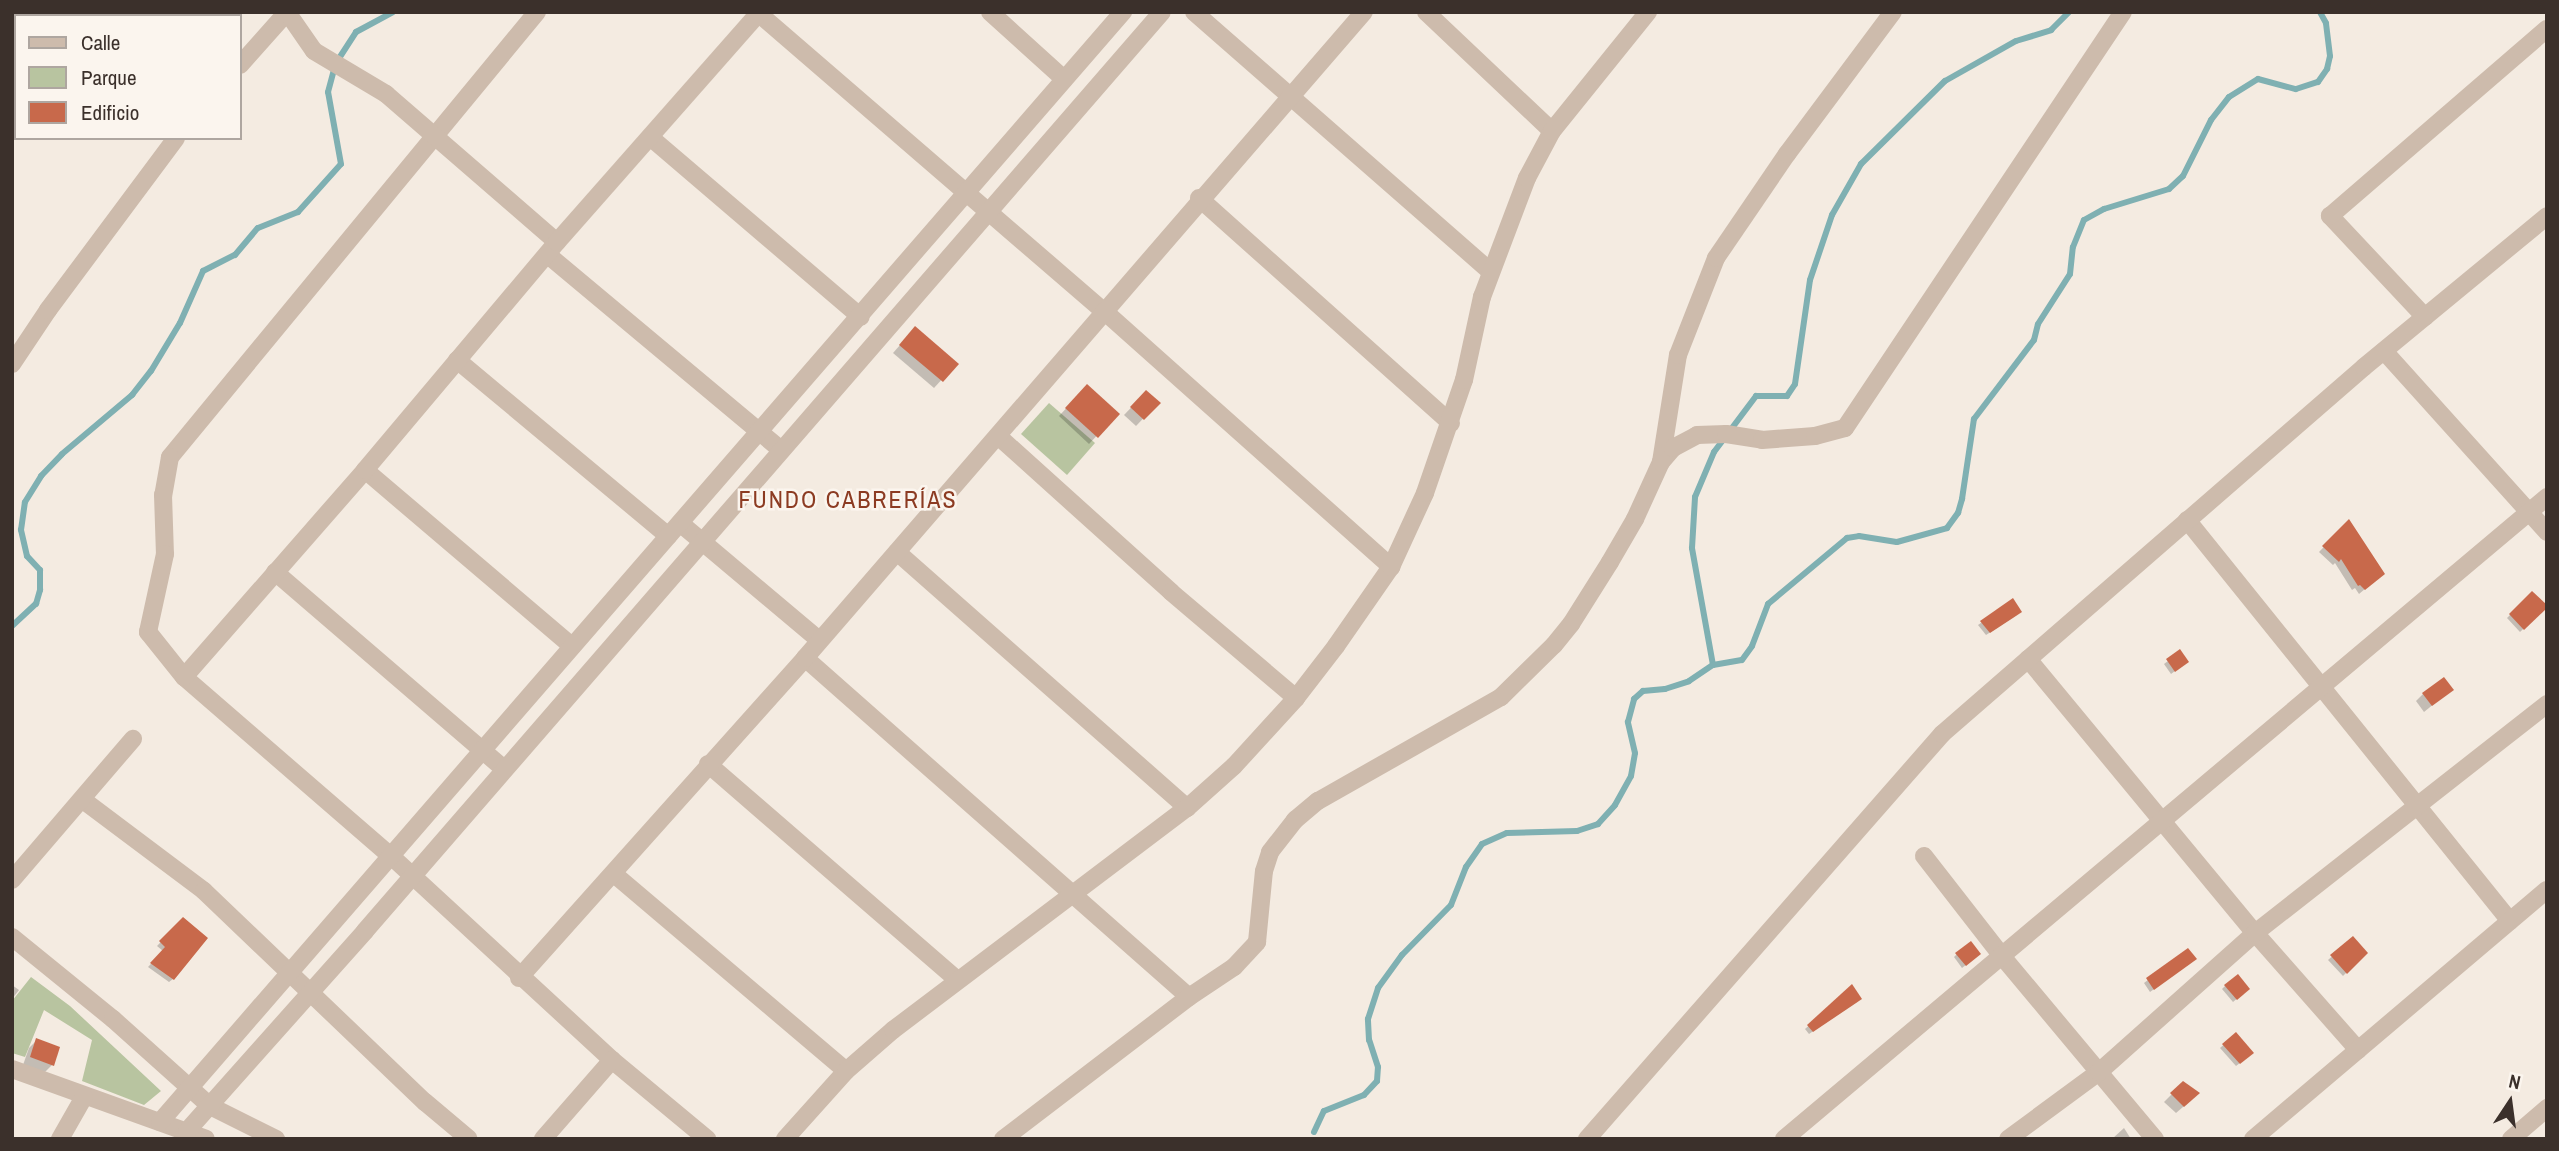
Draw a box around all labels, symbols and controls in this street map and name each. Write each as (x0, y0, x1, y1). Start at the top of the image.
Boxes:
legend (14, 14, 242, 140)
text: Calle (81, 28, 120, 57)
text: Parque (81, 63, 137, 92)
text: Edificio (81, 98, 139, 127)
district label: FUNDO CABRERÍAS (740, 486, 956, 514)
north arrow (2475, 1067, 2545, 1137)
text: N (2506, 1068, 2523, 1095)

